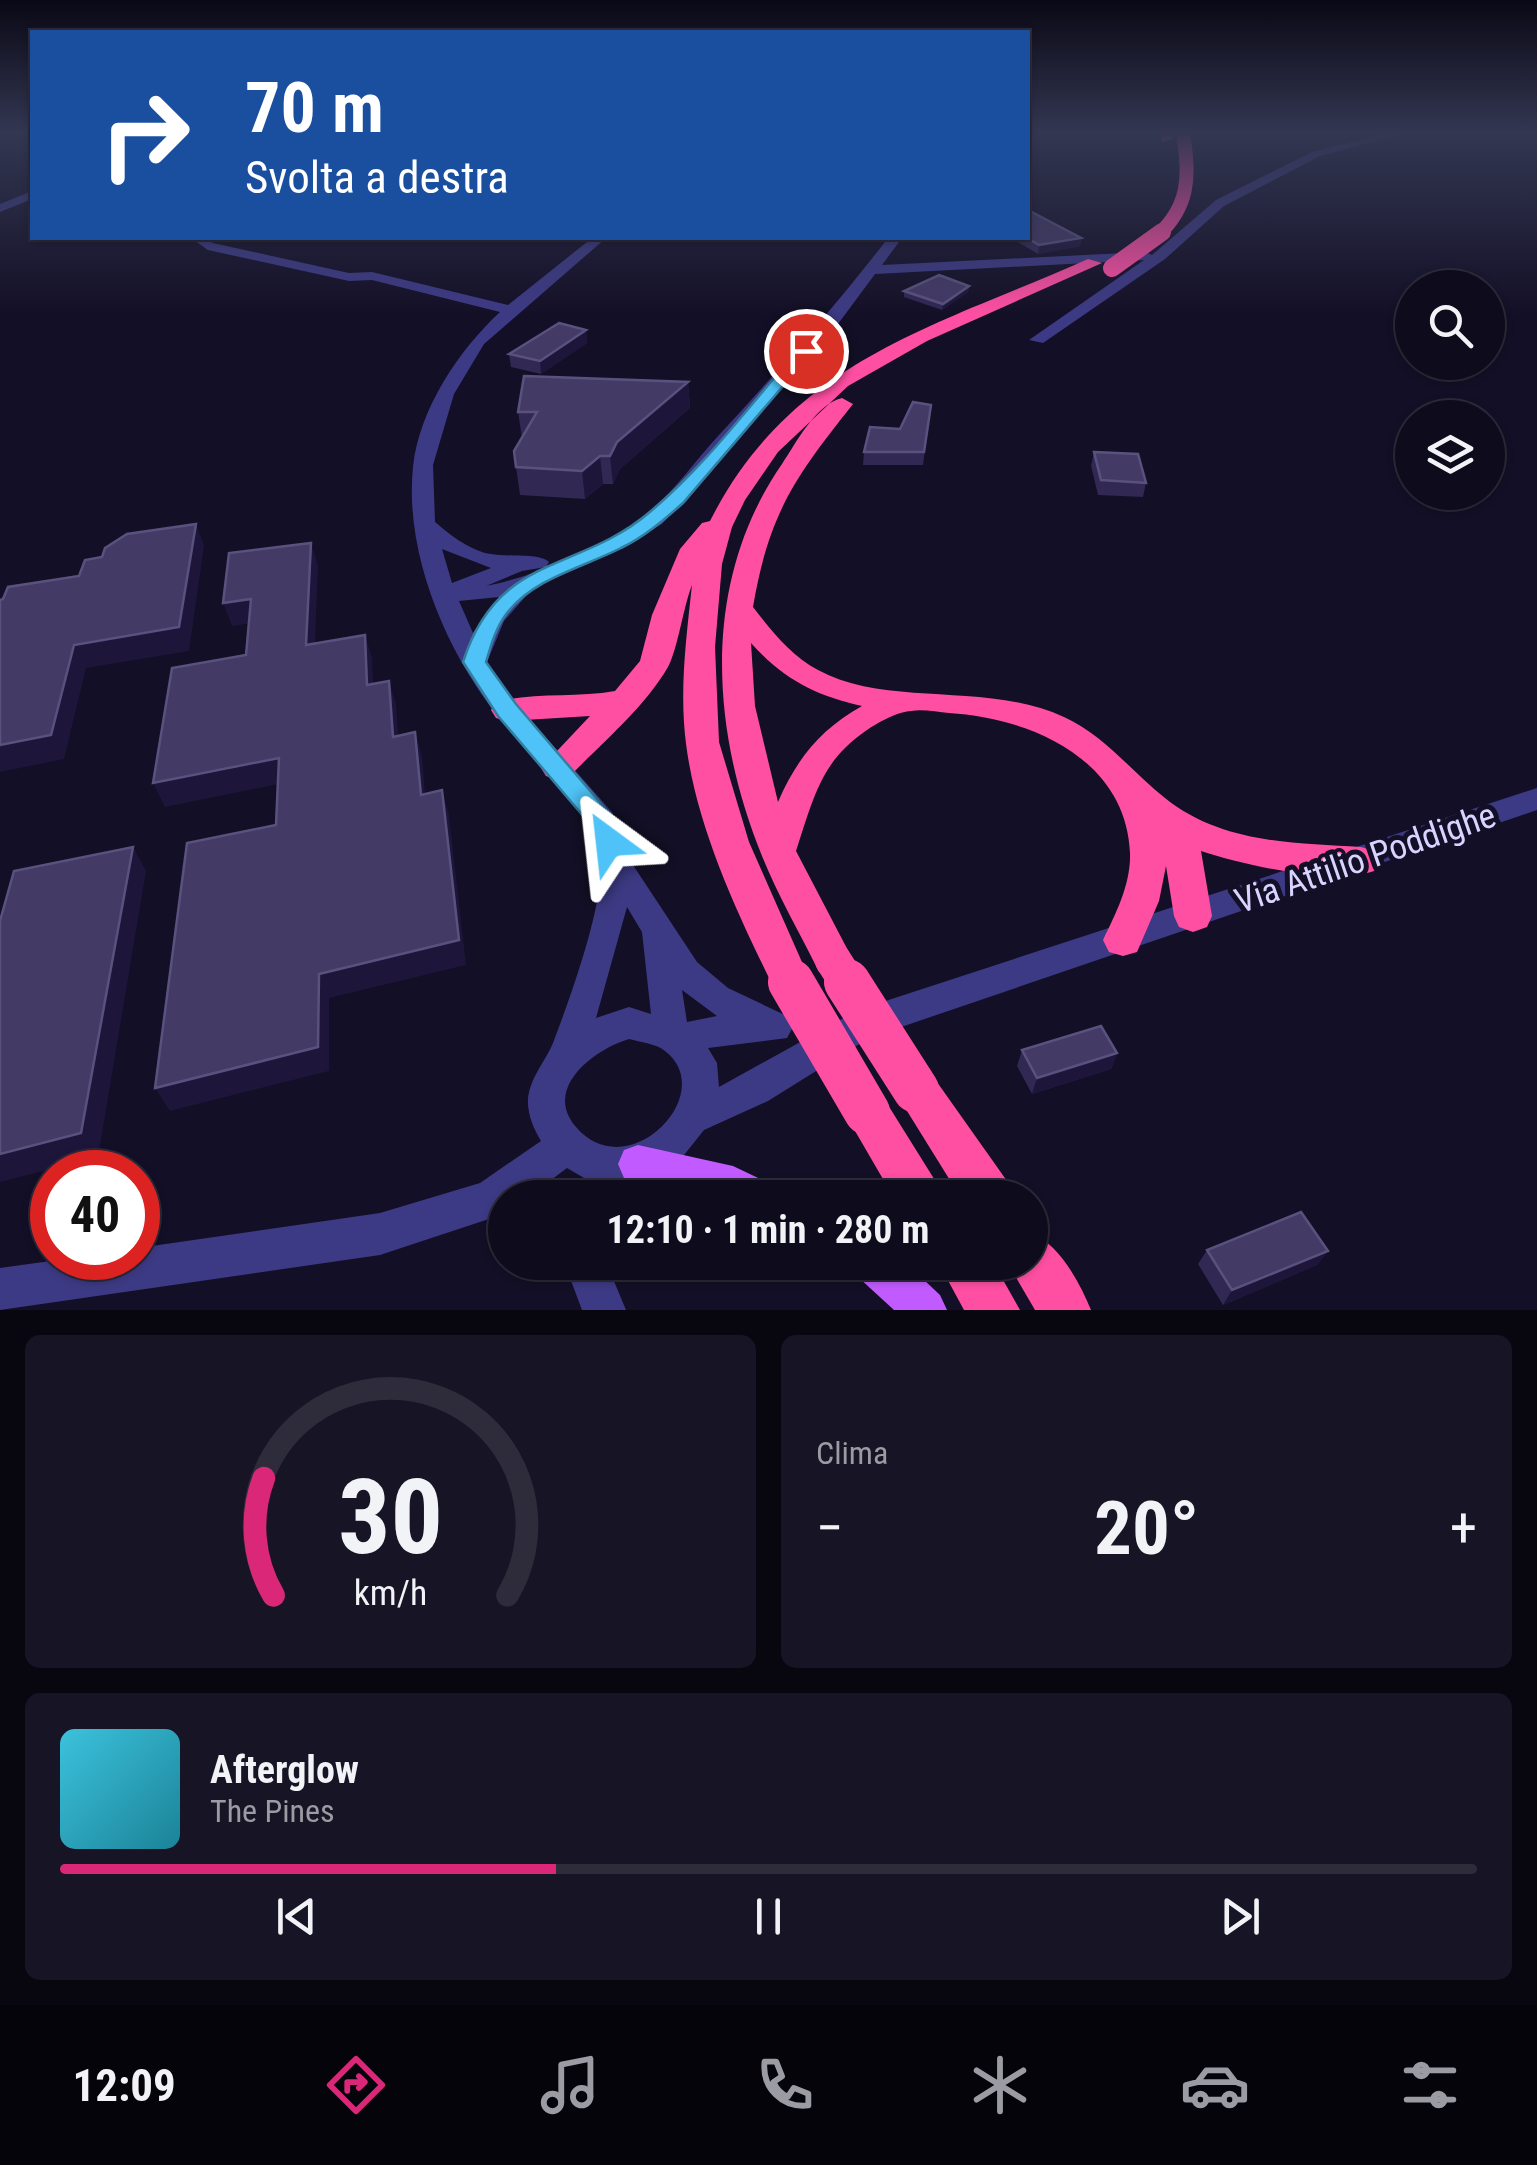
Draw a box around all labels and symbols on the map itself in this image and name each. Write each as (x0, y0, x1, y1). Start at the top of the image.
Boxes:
pin (764, 309, 849, 394)
position arrow (557, 790, 661, 894)
street label: Via Attilio Poddighe (1230, 795, 1501, 922)
speed limit sign: 40 (30, 1150, 160, 1280)

